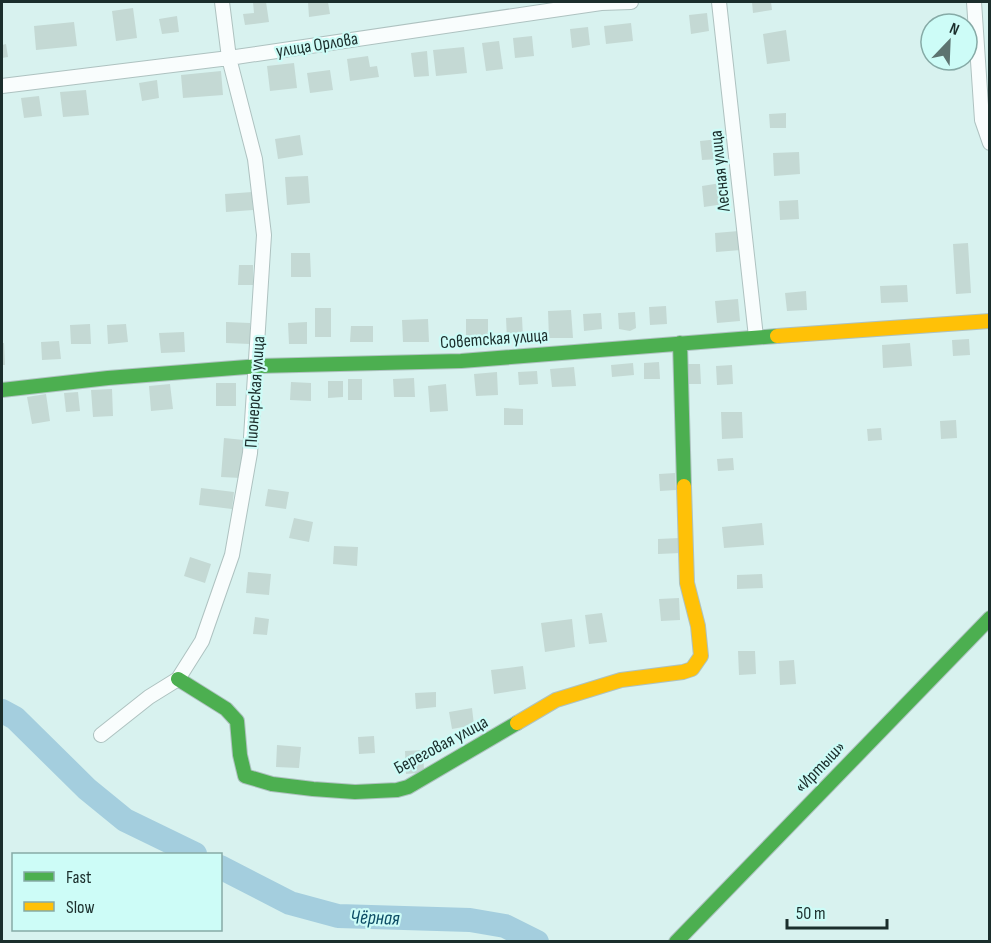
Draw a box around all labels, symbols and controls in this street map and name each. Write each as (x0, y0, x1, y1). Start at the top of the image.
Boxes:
north arrow (919, 12, 979, 72)
text: N (947, 19, 962, 40)
street label: улица Орлова (275, 28, 359, 62)
street label: Лесная улица (705, 129, 735, 214)
street label: Советская улица (439, 325, 549, 353)
street label: Пионерская улица (241, 335, 269, 449)
street label: Береговая улица (390, 711, 492, 779)
street label: «Иртыш» (790, 737, 850, 797)
legend (12, 853, 222, 931)
text: Fast (66, 867, 92, 888)
scale bar (787, 892, 888, 930)
text: Slow (66, 897, 95, 918)
text: 50 m (796, 903, 826, 924)
water label: Чёрная (350, 905, 400, 931)

